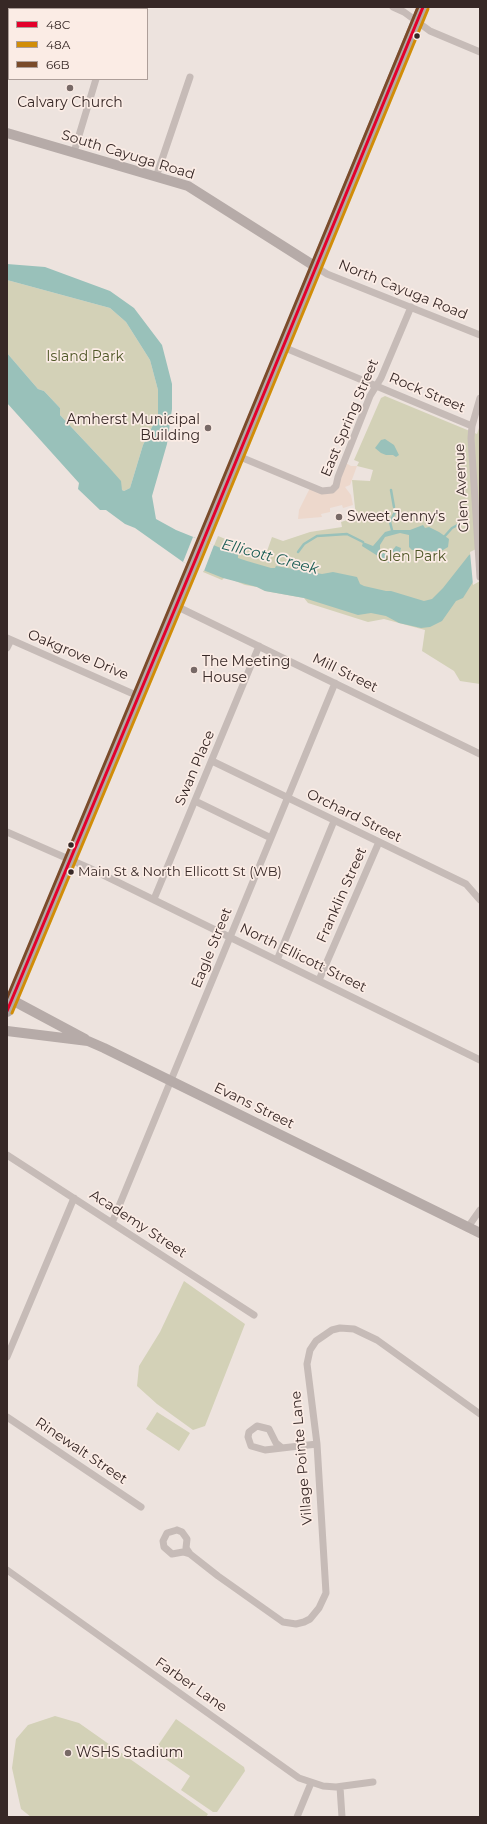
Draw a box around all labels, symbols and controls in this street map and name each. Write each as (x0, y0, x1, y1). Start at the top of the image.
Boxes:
legend (8, 8, 148, 80)
text: 48C (46, 17, 70, 32)
unlabelled marker (412, 31, 422, 41)
text: 48A (46, 37, 70, 52)
text: 66B (46, 57, 70, 72)
marker: Calvary Church (65, 83, 75, 93)
place label: Calvary Church (17, 95, 123, 111)
street label: South Cayuga Road (59, 127, 197, 183)
street label: North Cayuga Road (336, 256, 470, 324)
park label: Island Park (46, 349, 124, 365)
street label: East Spring Street (318, 357, 382, 479)
street label: Rock Street (386, 369, 468, 417)
place label: Amherst Municipal Building (66, 412, 200, 444)
marker: Amherst Municipal Building (203, 423, 213, 433)
street label: Glen Avenue (451, 443, 473, 533)
place label: Sweet Jenny's (347, 509, 445, 525)
marker: Sweet Jenny's (334, 512, 344, 522)
water label: Ellicott Creek (220, 535, 320, 579)
park label: Glen Park (378, 549, 446, 565)
street label: Oakgrove Drive (25, 626, 131, 684)
street label: Mill Street (310, 650, 380, 696)
place label: The Meeting House (202, 654, 290, 686)
marker: The Meeting House (189, 665, 199, 675)
street label: Swan Place (172, 728, 218, 808)
street label: Orchard Street (304, 786, 404, 846)
unlabelled marker (66, 840, 76, 850)
street label: Franklin Street (313, 845, 371, 945)
place label: Main St & North Ellicott St (WB) (78, 864, 282, 880)
marker: Main St & North Ellicott St (WB) (66, 867, 76, 877)
street label: Eagle Street (188, 905, 236, 991)
street label: North Ellicott Street (237, 920, 369, 996)
street label: Evans Street (211, 1079, 297, 1133)
street label: Academy Street (86, 1186, 190, 1262)
street label: Village Pointe Lane (288, 1390, 316, 1526)
street label: Rinewalt Street (32, 1414, 130, 1488)
street label: Farber Lane (152, 1654, 230, 1716)
place label: WSHS Stadium (76, 1745, 183, 1761)
marker: WSHS Stadium (63, 1748, 73, 1758)

